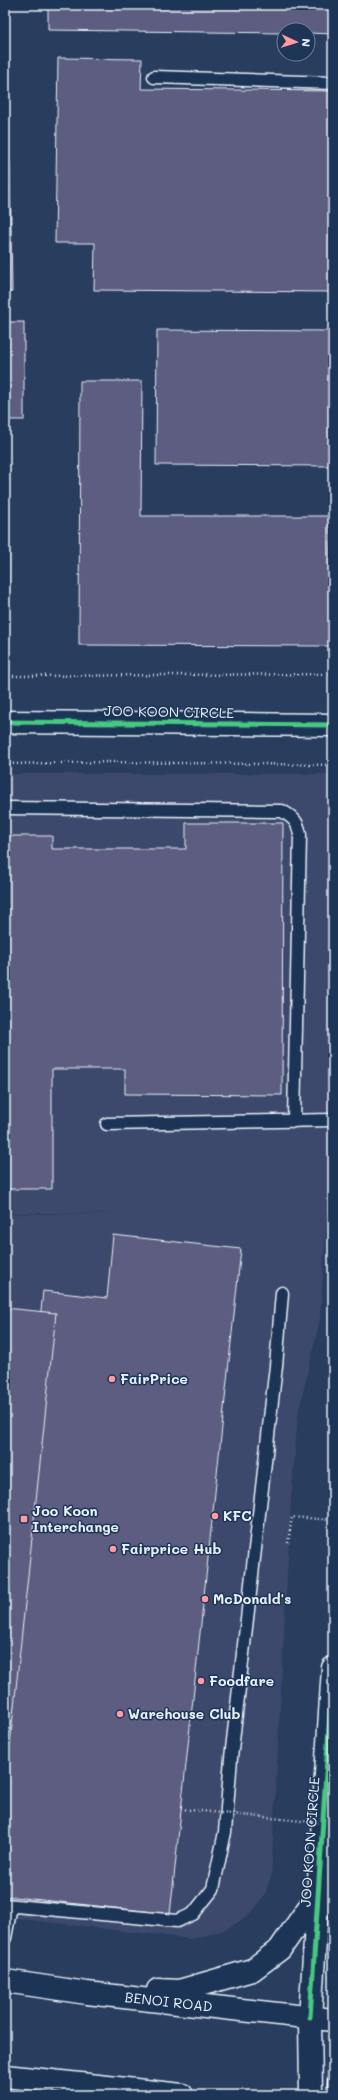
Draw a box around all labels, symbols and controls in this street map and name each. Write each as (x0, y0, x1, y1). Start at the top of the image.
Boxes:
north arrow (276, 22, 316, 62)
text: N (299, 38, 314, 47)
street label: JOO KOON CIRCLE (104, 701, 234, 722)
place label: FairPrice (120, 1369, 188, 1388)
marker: FairPrice (107, 1374, 117, 1384)
place label: Joo Koon Interchange (32, 1501, 119, 1536)
place label: KFC (223, 1506, 252, 1525)
marker: KFC (210, 1511, 220, 1521)
marker: Joo Koon Interchange (19, 1514, 29, 1524)
place label: Fairprice Hub (121, 1539, 221, 1558)
marker: Fairprice Hub (108, 1544, 118, 1554)
place label: McDonald's (213, 1589, 291, 1608)
marker: McDonald's (200, 1594, 210, 1604)
place label: Foodfare (209, 1671, 274, 1690)
marker: Foodfare (196, 1676, 206, 1686)
place label: Warehouse Club (128, 1704, 240, 1723)
marker: Warehouse Club (115, 1709, 125, 1719)
street label: JOO KOON CIRCLE (295, 1776, 324, 1908)
street label: BENOI ROAD (124, 1987, 214, 2016)

